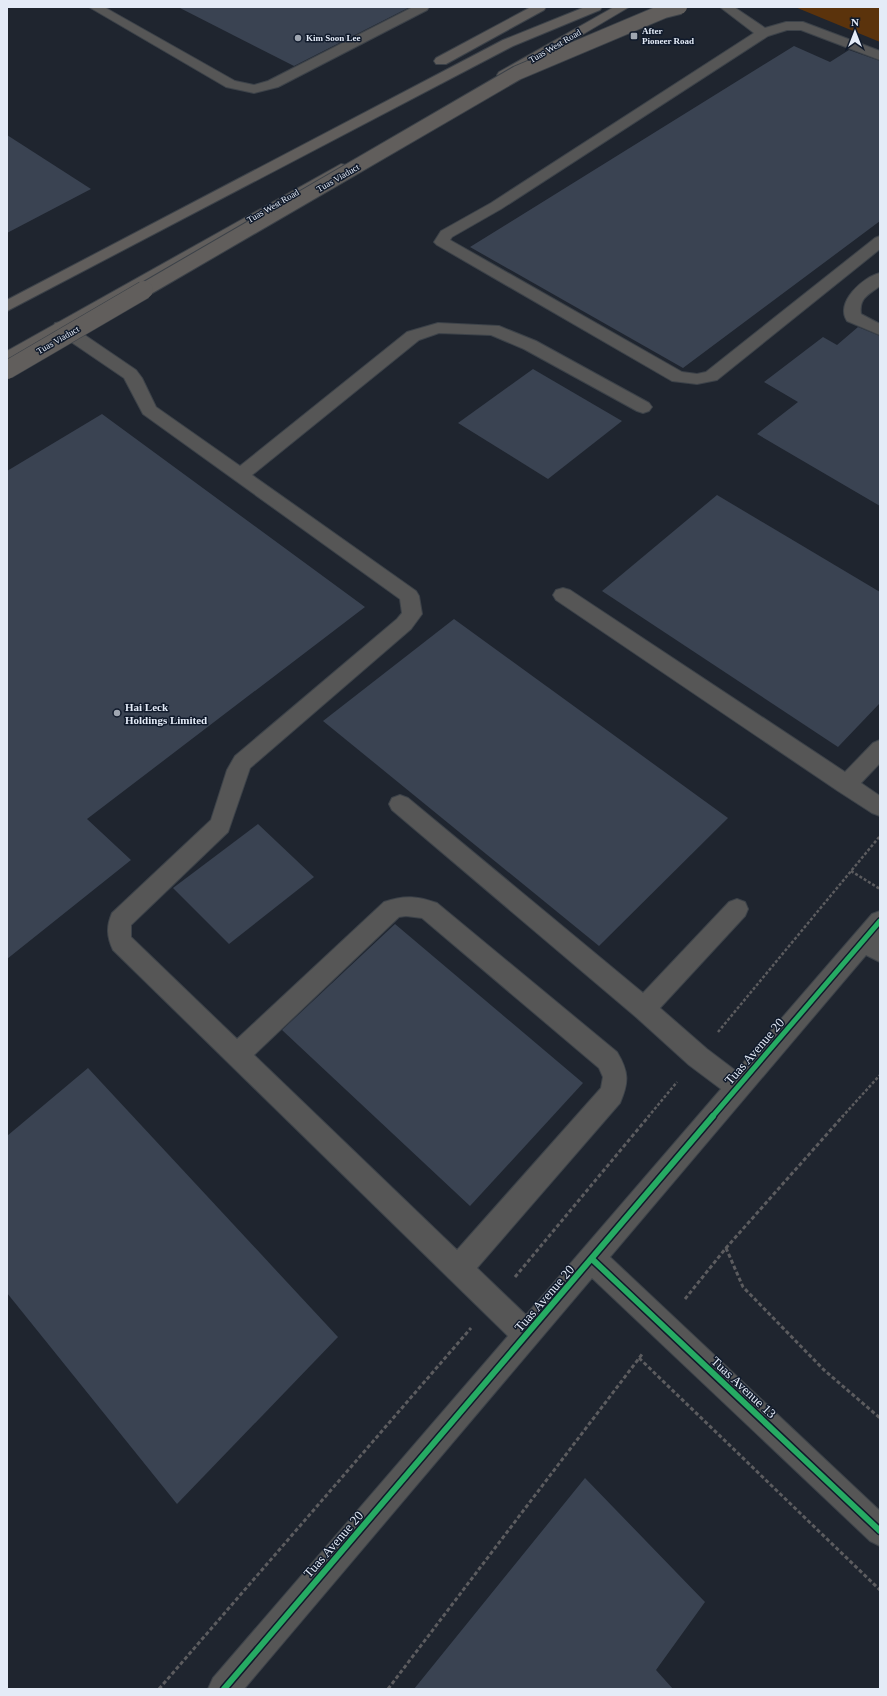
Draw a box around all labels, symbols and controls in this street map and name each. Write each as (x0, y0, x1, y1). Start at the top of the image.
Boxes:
north arrow (835, 12, 875, 52)
text: N (851, 16, 859, 28)
place label: After Pioneer Road (642, 26, 694, 46)
street label: Tuas West Road (527, 27, 583, 65)
marker: After Pioneer Road (629, 31, 639, 41)
marker: Kim Soon Lee (293, 33, 303, 43)
place label: Kim Soon Lee (306, 33, 361, 43)
street label: Tuas Viaduct (315, 162, 361, 194)
street label: Tuas West Road (245, 187, 301, 225)
street label: Tuas Viaduct (35, 324, 81, 356)
place label: Hai Leck Holdings Limited (125, 701, 207, 726)
marker: Hai Leck Holdings Limited (112, 708, 122, 718)
street label: Tuas Avenue 20 (721, 1015, 787, 1088)
street label: Tuas Avenue 20 (511, 1262, 577, 1335)
street label: Tuas Avenue 13 (708, 1354, 779, 1421)
street label: Tuas Avenue 20 (300, 1508, 366, 1581)

